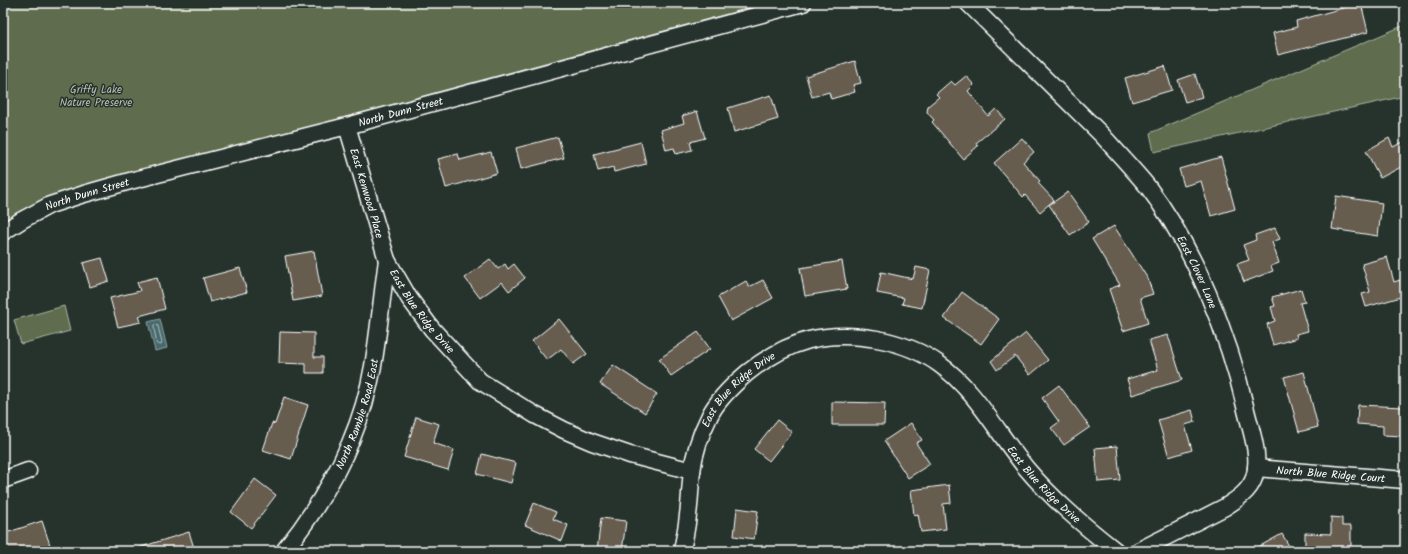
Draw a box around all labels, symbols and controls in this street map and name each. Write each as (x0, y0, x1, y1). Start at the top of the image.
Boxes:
park label: Griffy Lake Nature Preserve (60, 81, 132, 112)
street label: North Dunn Street (356, 92, 446, 133)
street label: East Kenwood Place (344, 146, 388, 241)
street label: North Dunn Street (42, 173, 132, 216)
street label: East Clover Lane (1171, 233, 1221, 312)
street label: East Blue Ridge Drive (384, 266, 459, 358)
street label: East Blue Ridge Drive (697, 348, 779, 430)
street label: North Ramble Road East (331, 357, 384, 473)
street label: East Blue Ridge Drive (1002, 442, 1084, 528)
street label: North Blue Ridge Court (1276, 462, 1386, 488)

